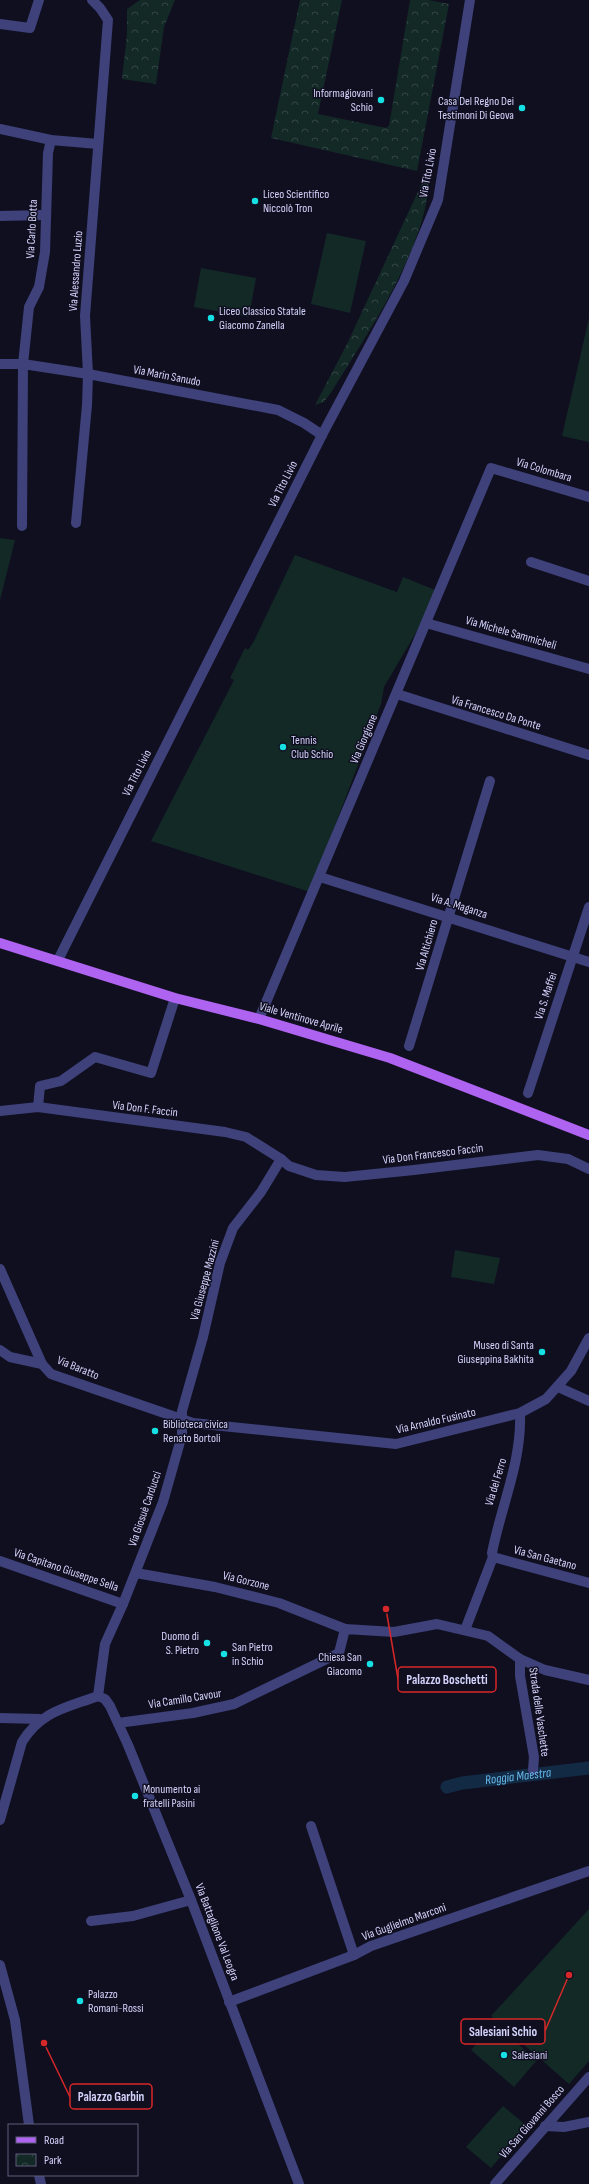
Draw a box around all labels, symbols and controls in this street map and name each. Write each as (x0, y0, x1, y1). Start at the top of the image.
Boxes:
place label: Informagiovani Schio (313, 86, 373, 115)
place label: Casa Del Regno Dei Testimoni Di Geova (438, 94, 514, 123)
marker: Informagiovani Schio (376, 95, 386, 105)
marker: Casa Del Regno Dei Testimoni Di Geova (517, 103, 527, 113)
street label: Via Tito Livio (416, 147, 440, 199)
place label: Liceo Scientifico Niccolò Tron (263, 187, 329, 216)
marker: Liceo Scientifico Niccolò Tron (250, 196, 260, 206)
street label: Via Carlo Botta (23, 199, 41, 259)
street label: Via Alessandro Luzio (66, 230, 86, 312)
place label: Liceo Classico Statale Giacomo Zanella (219, 304, 306, 333)
marker: Liceo Classico Statale Giacomo Zanella (206, 313, 216, 323)
street label: Via Marin Sanudo (132, 362, 202, 390)
street label: Via Colombara (514, 454, 574, 486)
street label: Via Tito Livio (265, 458, 301, 510)
street label: Via Michele Sammicheli (464, 613, 558, 653)
street label: Via Francesco Da Ponte (449, 692, 543, 734)
street label: Via Giorgione (347, 712, 381, 766)
place label: Tennis Club Schio (291, 733, 333, 762)
marker: Tennis Club Schio (278, 742, 288, 752)
street label: Via Tito Livio (119, 747, 155, 799)
street label: Via A. Maganza (429, 890, 490, 922)
street label: Via Altichiero (413, 918, 441, 972)
street label: Via S. Maffei (531, 970, 561, 1022)
street label: Viale Ventinove Aprile (257, 999, 345, 1037)
street label: Via Don F. Faccin (111, 1098, 179, 1120)
street label: Via Don Francesco Faccin (382, 1140, 484, 1168)
street label: Via Giuseppe Mazzini (187, 1238, 223, 1322)
place label: Museo di Santa Giuseppina Bakhita (458, 1338, 534, 1367)
marker: Museo di Santa Giuseppina Bakhita (537, 1347, 547, 1357)
street label: Via Baratto (55, 1353, 101, 1383)
street label: Via Arnaldo Fusinato (395, 1405, 477, 1437)
place label: Biblioteca civica Renato Bortoli (163, 1417, 228, 1446)
marker: Biblioteca civica Renato Bortoli (150, 1426, 160, 1436)
street label: Via del Ferro (482, 1456, 510, 1508)
street label: Via Giosuè Carducci (125, 1469, 165, 1549)
street label: Via San Gaetano (512, 1542, 578, 1574)
street label: Via Capitano Giuseppe Sella (12, 1545, 121, 1595)
street label: Via Gorzone (221, 1568, 271, 1594)
place label: Duomo di S. Pietro (161, 1629, 199, 1658)
marker: Duomo di S. Pietro (202, 1638, 212, 1648)
place label: San Pietro in Schio (232, 1640, 273, 1669)
marker: San Pietro in Schio (219, 1649, 229, 1659)
place label: Chiesa San Giacomo (318, 1650, 362, 1679)
marker: Chiesa San Giacomo (365, 1659, 375, 1669)
street label: Strada delle Vaschette (525, 1666, 553, 1758)
callout: Palazzo Boschetti (398, 1667, 496, 1692)
text: Palazzo Boschetti (406, 1672, 488, 1688)
street label: Via Camillo Cavour (147, 1686, 223, 1712)
water label: Roggia Maestra (484, 1764, 553, 1788)
place label: Monumento ai fratelli Pasini (143, 1782, 200, 1811)
marker: Monumento ai fratelli Pasini (130, 1791, 140, 1801)
street label: Via Battaglione Val Leogra (192, 1881, 243, 1983)
street label: Via Guglielmo Marconi (360, 1900, 448, 1944)
place label: Palazzo Romani-Rossi (88, 1987, 144, 2016)
marker: Palazzo Romani-Rossi (75, 1996, 85, 2006)
callout: Salesiani Schio (461, 2019, 545, 2044)
text: Salesiani Schio (469, 2024, 537, 2040)
place label: Salesiani (512, 2048, 547, 2063)
marker: Salesiani (499, 2050, 509, 2060)
street label: Via San Giovanni Bosco (496, 2082, 568, 2162)
callout: Palazzo Garbin (70, 2084, 152, 2109)
text: Palazzo Garbin (78, 2089, 145, 2105)
legend (8, 2124, 138, 2176)
text: Road (44, 2133, 64, 2148)
text: Park (44, 2153, 62, 2168)

